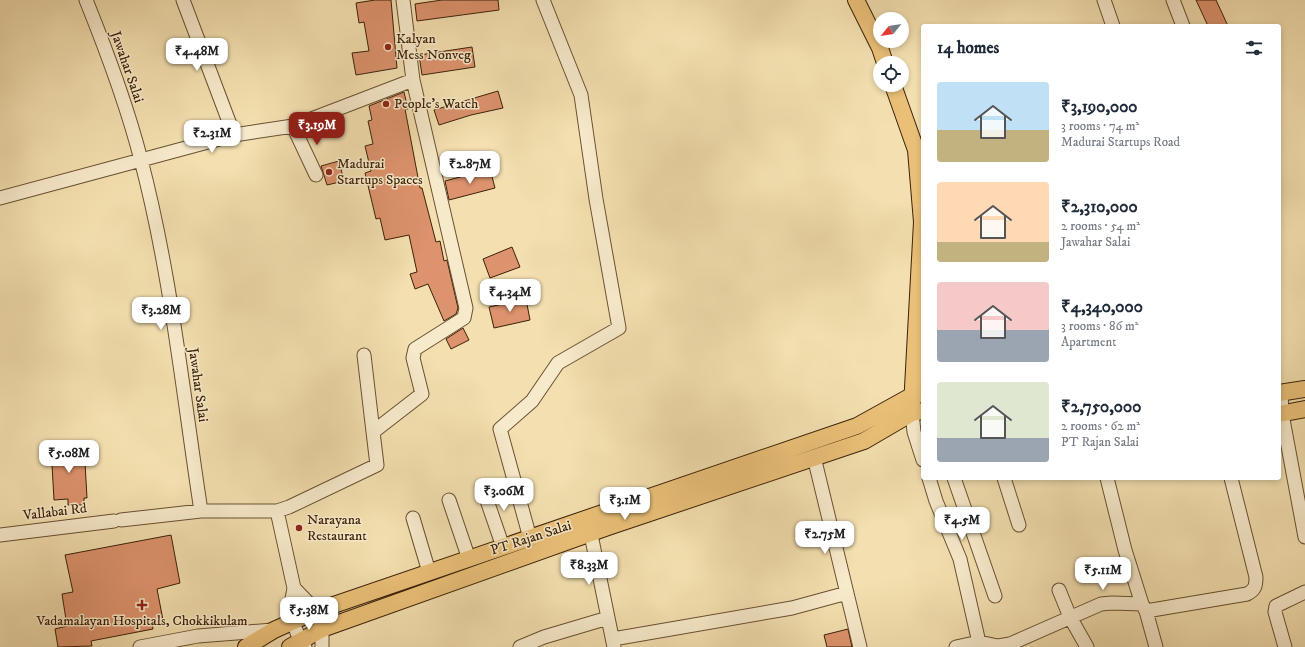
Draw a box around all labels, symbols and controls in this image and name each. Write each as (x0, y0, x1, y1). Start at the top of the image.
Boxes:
north arrow (873, 12, 909, 48)
map controls (873, 12, 909, 92)
street label: Jawahar Salai (106, 27, 148, 106)
place label: Kalyan Mess Nonveg (396, 30, 471, 64)
text: 14 homes (937, 37, 999, 59)
icon: filters (1243, 37, 1265, 59)
pin: ₹4.48M (164, 38, 230, 72)
marker: Kalyan Mess Nonveg (383, 42, 393, 52)
text: ₹4.48M (175, 43, 219, 59)
button: locate (873, 56, 909, 92)
place label: People's Watch (394, 95, 479, 113)
text: ₹3,190,000 (1061, 96, 1138, 118)
icon: home (969, 98, 1017, 146)
marker: People's Watch (381, 99, 391, 109)
pin: ₹3.19M (284, 112, 350, 146)
text: ₹3.19M (298, 117, 336, 133)
text: 3 rooms · 74 m² (1061, 118, 1139, 134)
pin: ₹2.31M (179, 120, 245, 154)
text: ₹2.31M (193, 125, 231, 141)
text: Madurai Startups Road (1061, 134, 1180, 150)
pin: ₹2.87M (437, 151, 503, 185)
place label: Madurai Startups Spaces (337, 155, 423, 189)
text: ₹2.87M (449, 156, 491, 172)
marker: Madurai Startups Spaces (324, 167, 334, 177)
text: ₹2,310,000 (1061, 196, 1138, 218)
icon: home (969, 198, 1017, 246)
text: 2 rooms · 54 m² (1061, 218, 1140, 234)
text: Jawahar Salai (1061, 234, 1130, 250)
pin: ₹4.34M (477, 279, 543, 313)
text: ₹4.34M (489, 284, 531, 300)
text: ₹4,340,000 (1061, 296, 1143, 318)
pin: ₹3.28M (128, 297, 194, 331)
icon: home (969, 298, 1017, 346)
text: ₹3.28M (141, 302, 181, 318)
text: 3 rooms · 86 m² (1061, 318, 1139, 334)
text: Apartment (1061, 334, 1116, 350)
street label: Jawahar Salai (184, 345, 212, 424)
text: ₹2,750,000 (1061, 396, 1141, 418)
icon: home (969, 398, 1017, 446)
text: 2 rooms · 62 m² (1061, 418, 1140, 434)
text: PT Rajan Salai (1061, 434, 1139, 450)
pin: ₹5.08M (36, 440, 102, 474)
text: ₹5.08M (48, 445, 90, 461)
pin: ₹3.06M (471, 478, 537, 512)
text: ₹3.06M (483, 483, 525, 499)
pin: ₹3.1M (597, 487, 653, 521)
text: ₹3.1M (609, 492, 641, 508)
street label: Vallabai Rd (21, 499, 88, 525)
pin: ₹4.5M (934, 507, 990, 541)
place label: Narayana Restaurant (307, 511, 367, 545)
text: ₹4.5M (944, 512, 980, 528)
street label: PT Rajan Salai (488, 516, 574, 560)
pin: ₹2.75M (792, 521, 858, 555)
marker: Narayana Restaurant (294, 523, 304, 533)
text: ₹2.75M (804, 526, 846, 542)
pin: ₹8.33M (556, 552, 622, 586)
text: ₹8.33M (570, 557, 608, 573)
pin: ₹5.11M (1070, 557, 1136, 591)
text: ₹5.11M (1084, 562, 1122, 578)
pin: ₹5.38M (276, 597, 342, 631)
marker: Vadamalayan Hospitals, Chokkikulam (136, 599, 148, 611)
text: ₹5.38M (289, 602, 329, 618)
place label: Vadamalayan Hospitals, Chokkikulam (35, 612, 248, 630)

